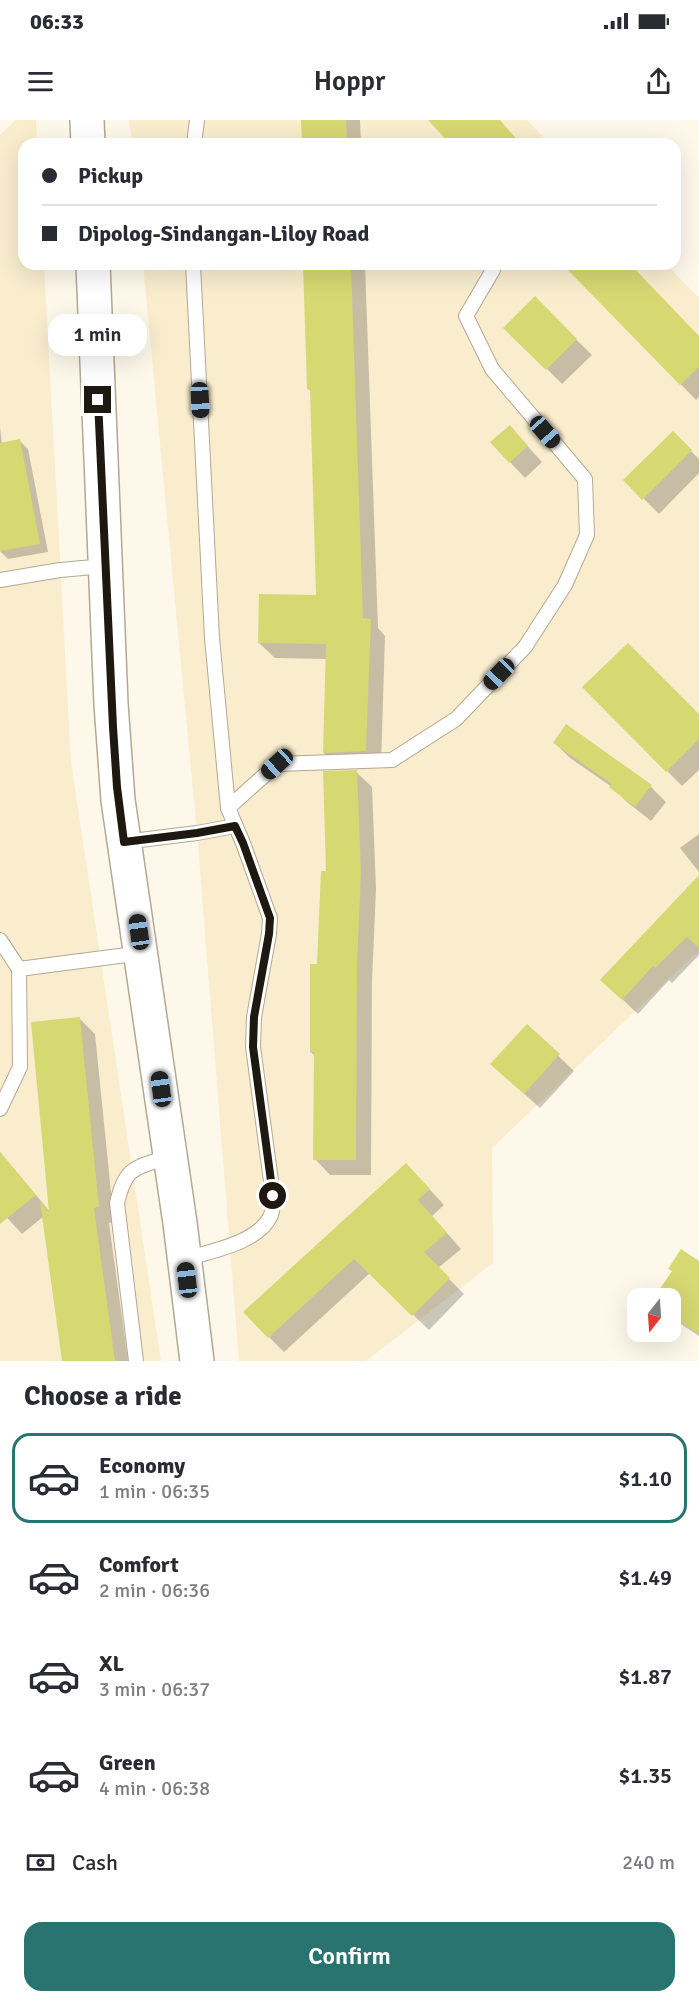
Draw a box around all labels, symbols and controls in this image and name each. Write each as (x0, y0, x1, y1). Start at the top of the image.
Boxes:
text: 06:33 (30, 8, 84, 35)
icon: menu (24, 65, 57, 98)
text: Hoppr (314, 65, 385, 98)
icon: share (642, 65, 675, 98)
text: Pickup (78, 162, 143, 189)
text: Dipolog-Sindangan-Liloy Road (78, 220, 369, 247)
callout: 1 min (48, 313, 148, 355)
text: 1 min (74, 322, 121, 347)
car (190, 382, 210, 418)
route end (84, 386, 111, 413)
car (526, 413, 564, 451)
car (480, 655, 518, 693)
car (258, 745, 296, 783)
car (128, 913, 150, 951)
car (150, 1070, 172, 1108)
route start (259, 1182, 286, 1209)
car (176, 1261, 198, 1299)
north arrow (627, 1288, 681, 1342)
map controls (627, 1288, 681, 1342)
text: Choose a ride (24, 1380, 182, 1413)
icon: car (27, 1451, 81, 1505)
text: Economy (99, 1452, 185, 1479)
text: $1.10 (618, 1465, 672, 1492)
text: 1 min · 06:35 (99, 1479, 210, 1504)
icon: car (27, 1550, 81, 1604)
text: Comfort (99, 1551, 179, 1578)
text: $1.49 (618, 1564, 672, 1591)
text: 2 min · 06:36 (99, 1578, 210, 1603)
icon: car (27, 1649, 81, 1703)
text: XL (99, 1650, 124, 1677)
text: $1.87 (618, 1663, 672, 1690)
text: 3 min · 06:37 (99, 1677, 210, 1702)
icon: car (27, 1748, 81, 1802)
text: Green (99, 1749, 156, 1776)
text: $1.35 (618, 1762, 672, 1789)
text: 4 min · 06:38 (99, 1776, 210, 1801)
icon: cash (24, 1846, 57, 1879)
text: Cash (72, 1849, 118, 1876)
text: 240 m (622, 1850, 675, 1875)
button: Confirm (24, 1922, 675, 1991)

